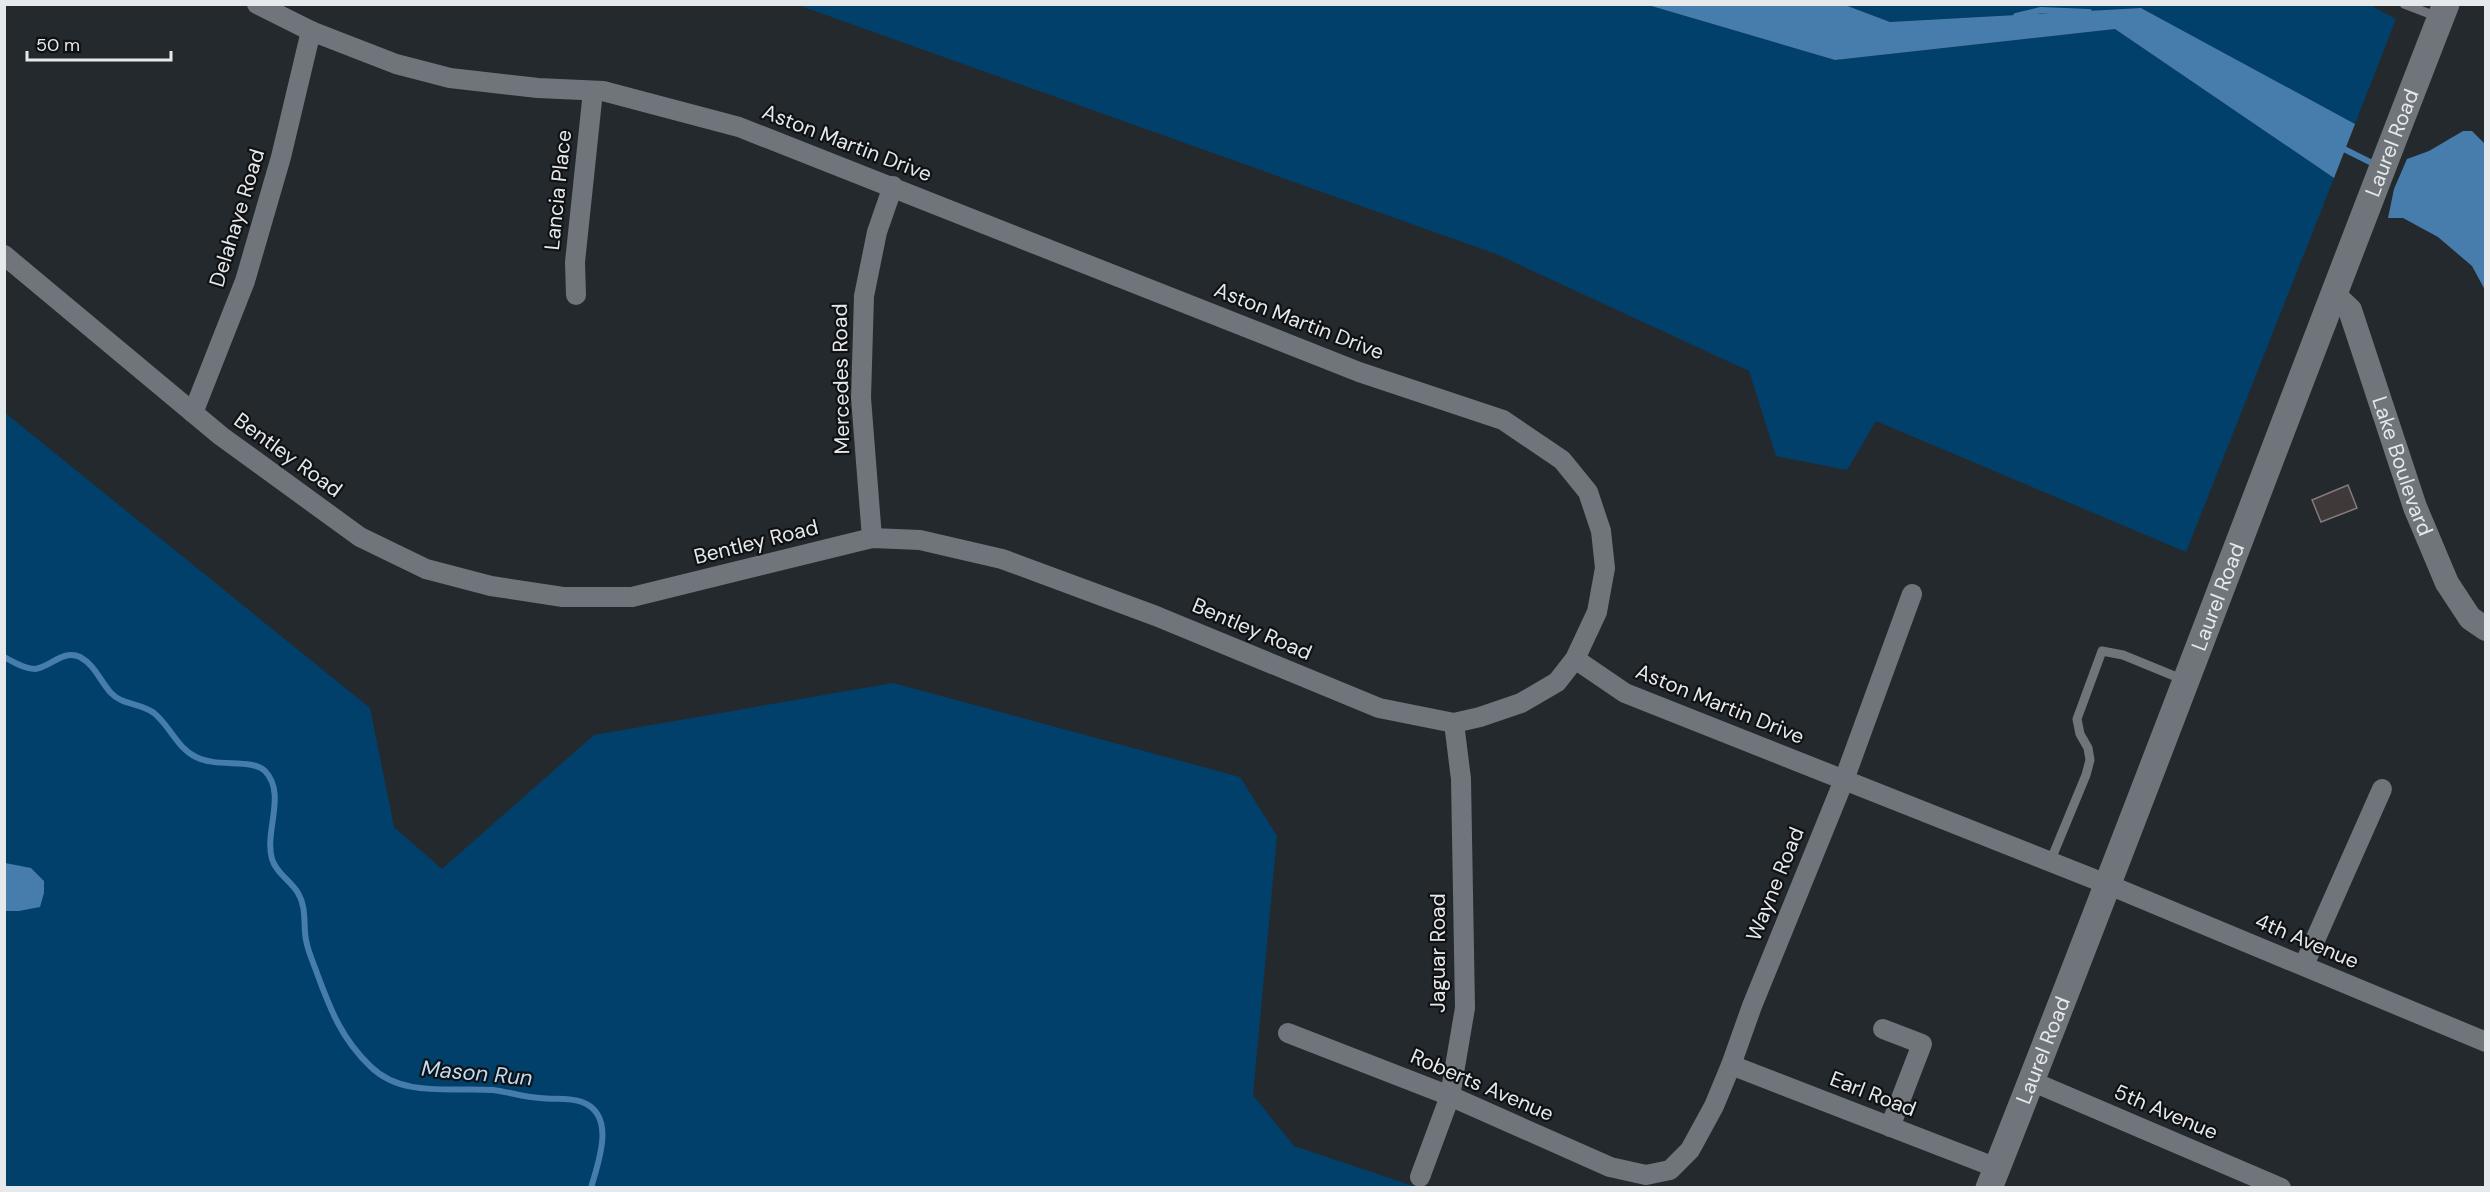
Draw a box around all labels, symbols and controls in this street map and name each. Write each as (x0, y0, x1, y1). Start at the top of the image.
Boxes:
scale bar (27, 24, 171, 62)
text: 50 m (36, 33, 80, 57)
street label: Laurel Road (2359, 85, 2425, 201)
street label: Aston Martin Drive (758, 98, 936, 188)
street label: Lancia Place (538, 128, 578, 252)
street label: Delahaye Road (203, 146, 271, 290)
street label: Aston Martin Drive (1210, 276, 1388, 366)
street label: Mercedes Road (826, 303, 856, 455)
street label: Lake Boulevard (2365, 393, 2440, 540)
street label: Bentley Road (228, 406, 348, 504)
street label: Bentley Road (691, 513, 821, 571)
street label: Laurel Road (2185, 539, 2251, 655)
street label: Bentley Road (1188, 591, 1316, 667)
street label: Aston Martin Drive (1632, 657, 1809, 751)
street label: Wayne Road (1739, 823, 1811, 945)
street label: Jaguar Road (1424, 893, 1452, 1013)
street label: 4th Avenue (2251, 907, 2363, 975)
street label: Laurel Road (2010, 993, 2077, 1108)
street label: Roberts Avenue (1406, 1042, 1558, 1128)
water label: Mason Run (420, 1054, 534, 1092)
street label: Earl Road (1826, 1065, 1920, 1123)
street label: 5th Avenue (2110, 1078, 2222, 1146)

